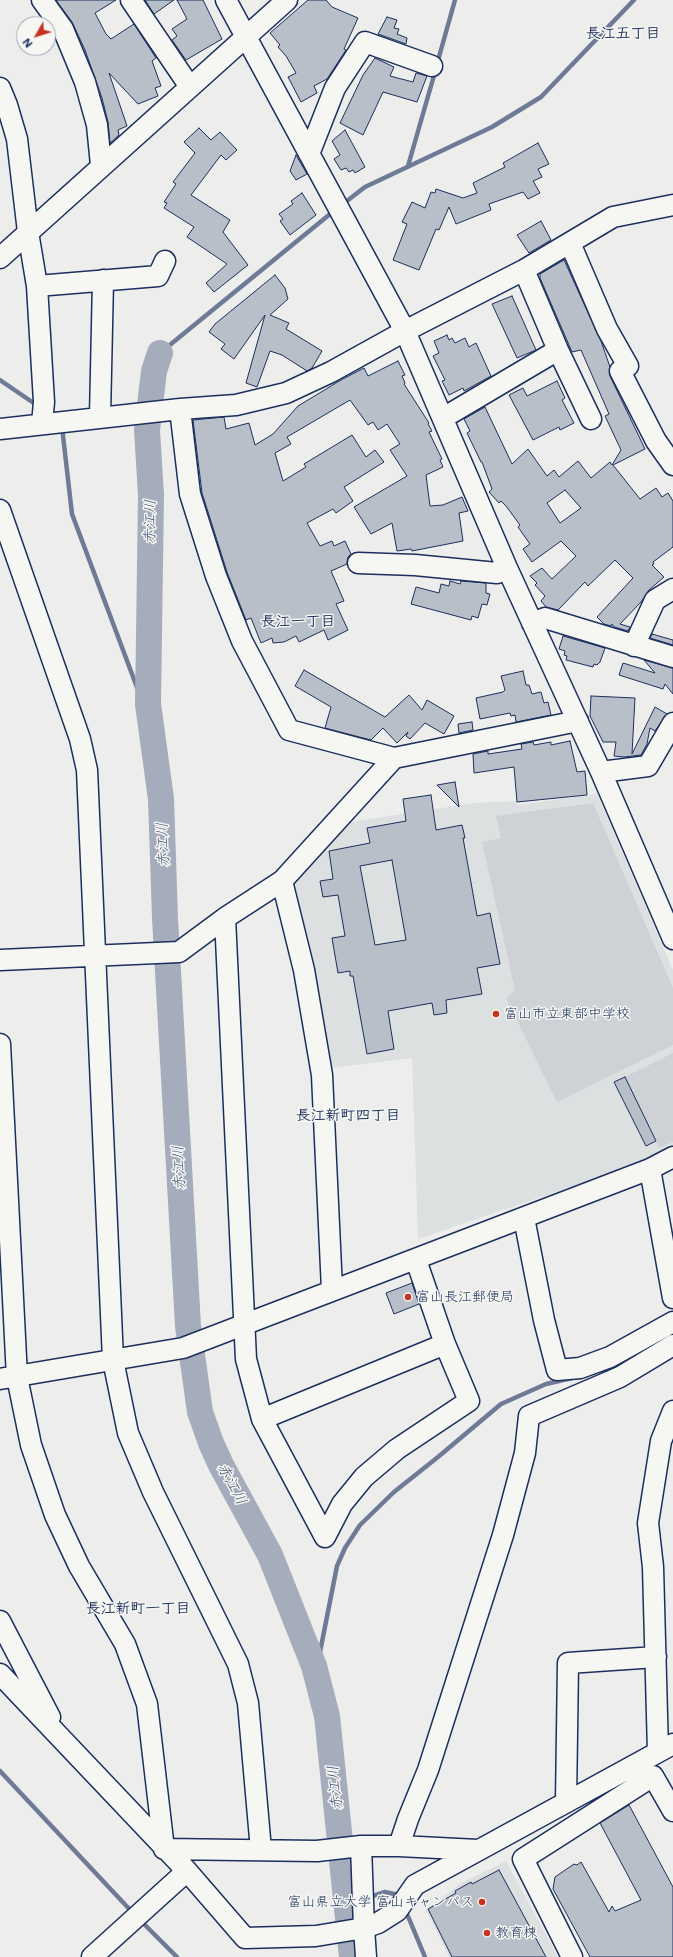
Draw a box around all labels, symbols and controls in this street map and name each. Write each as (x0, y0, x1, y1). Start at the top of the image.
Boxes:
north arrow (16, 16, 56, 56)
district label: 長江五丁目 (586, 24, 660, 42)
text: N (19, 35, 36, 51)
water label: 赤江川 (141, 499, 159, 545)
district label: 長江一丁目 (261, 612, 335, 630)
water label: 赤江川 (153, 822, 173, 868)
place label: 富山市立東部中学校 (504, 1006, 630, 1022)
marker: 富山市立東部中学校 (491, 1009, 501, 1019)
district label: 長江新町四丁目 (296, 1106, 400, 1124)
water label: 赤江川 (169, 1145, 189, 1191)
place label: 富山長江郵便局 (416, 1289, 514, 1305)
marker: 富山長江郵便局 (403, 1292, 413, 1302)
water label: 赤江川 (213, 1460, 251, 1508)
district label: 長江新町一丁目 (86, 1599, 190, 1617)
water label: 赤江川 (324, 1765, 346, 1811)
place label: 富山県立大学 富山キャンパス (288, 1894, 474, 1910)
marker: 富山県立大学 富山キャンパス (477, 1897, 487, 1907)
place label: 教育棟 (495, 1925, 537, 1941)
marker: 教育棟 (482, 1928, 492, 1938)

